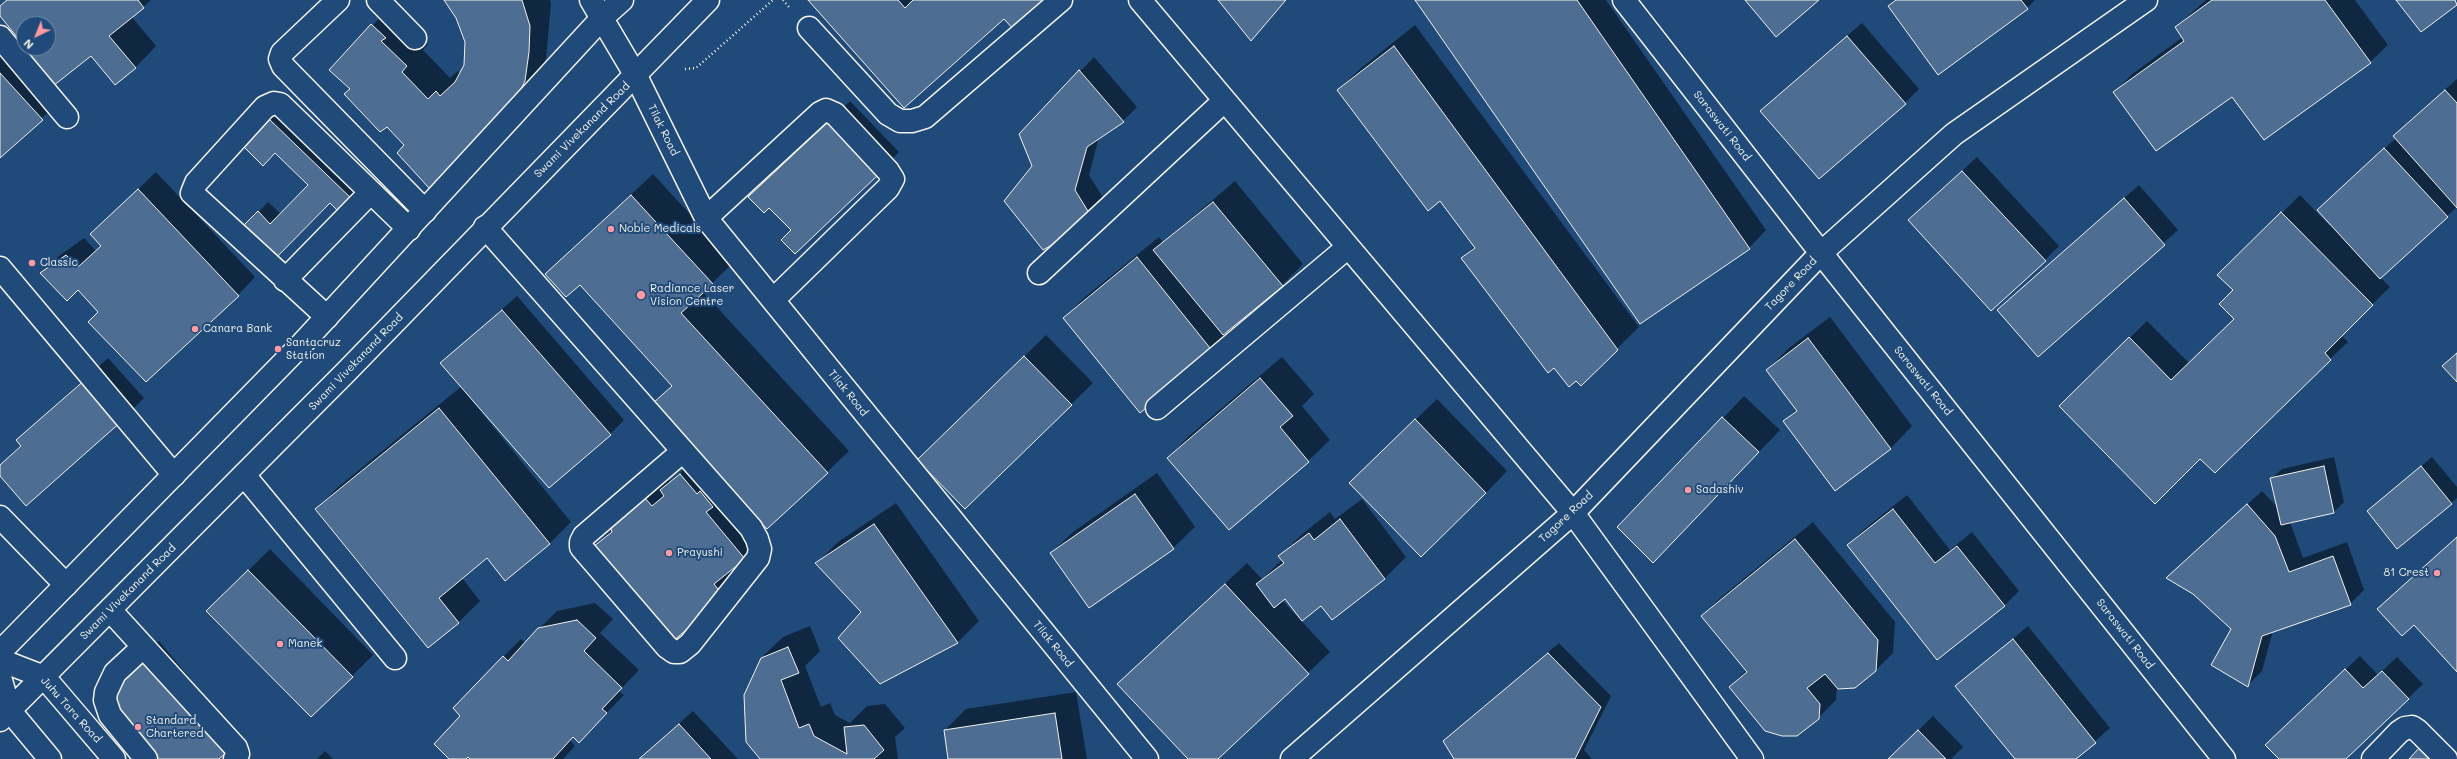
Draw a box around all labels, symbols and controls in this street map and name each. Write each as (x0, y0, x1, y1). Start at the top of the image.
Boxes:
north arrow (16, 16, 56, 56)
text: N (20, 36, 36, 53)
street label: Swami Vivekanand Road (531, 79, 633, 181)
street label: Saraswati Road (1691, 88, 1753, 164)
street label: Tilak Road (645, 102, 681, 158)
place label: Noble Medicals (619, 222, 701, 236)
marker: Noble Medicals (606, 224, 616, 234)
street label: Tagore Road (1762, 255, 1820, 313)
place label: Classic (40, 256, 78, 270)
marker: Classic (27, 258, 37, 268)
place label: Radiance Laser Vision Centre (650, 282, 734, 308)
marker: Radiance Laser Vision Centre (635, 289, 647, 301)
street label: Swami Vivekanand Road (306, 311, 406, 413)
place label: Canara Bank (203, 322, 272, 336)
marker: Canara Bank (190, 324, 200, 334)
place label: Santacruz Station (286, 336, 341, 362)
marker: Santacruz Station (273, 344, 283, 354)
street label: Saraswati Road (1891, 344, 1955, 418)
street label: Tilak Road (825, 367, 871, 419)
place label: Sadashiv (1696, 483, 1744, 497)
marker: Sadashiv (1683, 485, 1693, 495)
street label: Tagore Road (1536, 489, 1596, 545)
street label: Swami Vivekanand Road (77, 541, 179, 643)
place label: Prayushi (677, 546, 723, 560)
marker: Prayushi (664, 548, 674, 558)
place label: 81 Crest (2384, 566, 2429, 580)
marker: 81 Crest (2432, 568, 2442, 578)
street label: Saraswati Road (2094, 596, 2156, 672)
street label: Tilak Road (1030, 618, 1076, 670)
place label: Manek (288, 637, 322, 651)
marker: Manek (275, 639, 285, 649)
street label: Juhu Tara Road (38, 674, 104, 746)
place label: Standard Chartered (146, 714, 203, 740)
marker: Standard Chartered (133, 722, 143, 732)

